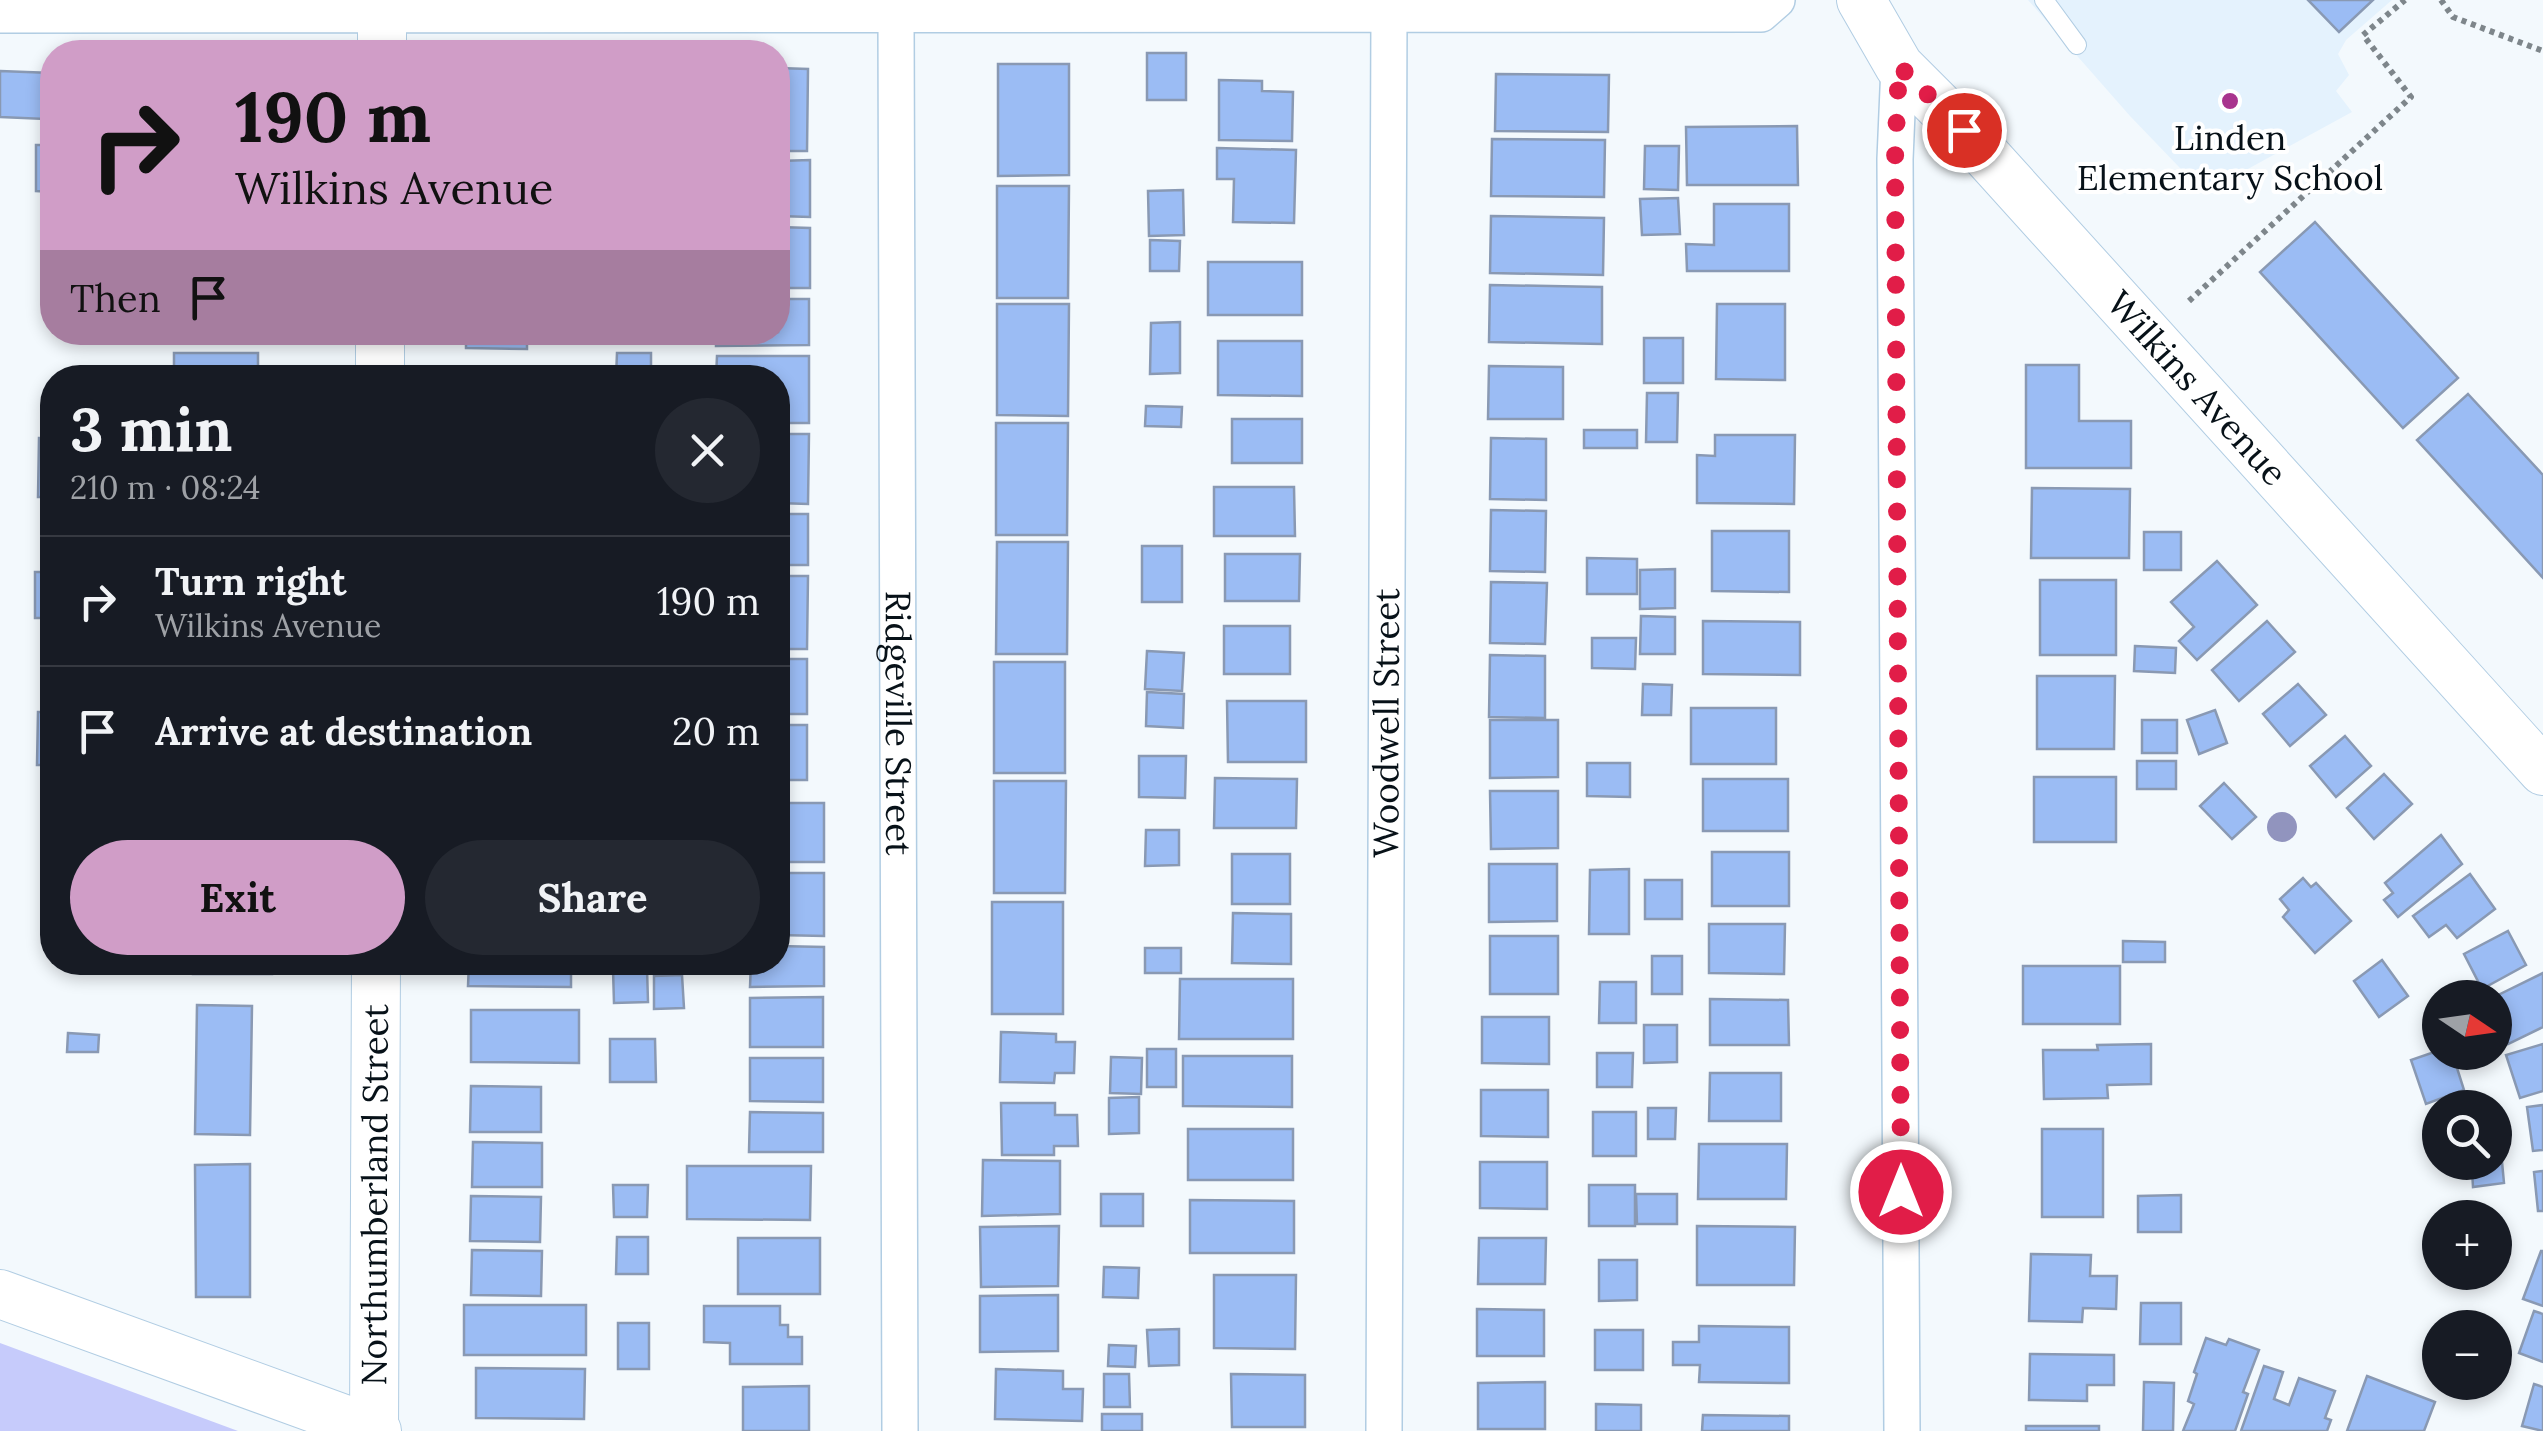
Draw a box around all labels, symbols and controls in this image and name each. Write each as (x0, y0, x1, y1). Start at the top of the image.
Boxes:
text: 190 m (235, 72, 431, 161)
icon: right (70, 80, 200, 210)
pin (1922, 88, 2007, 173)
marker: Linden Elementary School (2219, 90, 2241, 112)
icon: arrive (1937, 103, 1992, 158)
place label: Linden Elementary School (2077, 115, 2383, 200)
text: Wilkins Avenue (235, 159, 553, 216)
icon: arrive (181, 270, 236, 325)
text: Then (70, 274, 161, 322)
street label: Wilkins Avenue (2097, 281, 2297, 495)
text: 3 min (70, 391, 232, 467)
button: close (655, 398, 760, 503)
text: 210 m · 08:24 (70, 467, 260, 508)
text: Turn right (155, 557, 346, 605)
icon: right (70, 574, 125, 629)
text: 190 m (657, 577, 760, 625)
street label: Woodwell Street (1363, 588, 1409, 858)
street label: Ridgeville Street (876, 591, 921, 856)
text: Wilkins Avenue (155, 605, 381, 646)
icon: arrive (70, 704, 125, 759)
text: Arrive at destination (155, 707, 532, 755)
text: 20 m (672, 707, 760, 755)
button: Exit (70, 840, 405, 955)
button: Share (425, 840, 760, 955)
north arrow (2422, 980, 2512, 1070)
map controls (2422, 980, 2512, 1400)
street label: Northumberland Street (351, 1004, 398, 1386)
button: search (2422, 1090, 2512, 1180)
position arrow (1849, 1140, 1953, 1244)
button: + (2422, 1200, 2512, 1290)
button: − (2422, 1310, 2512, 1400)

